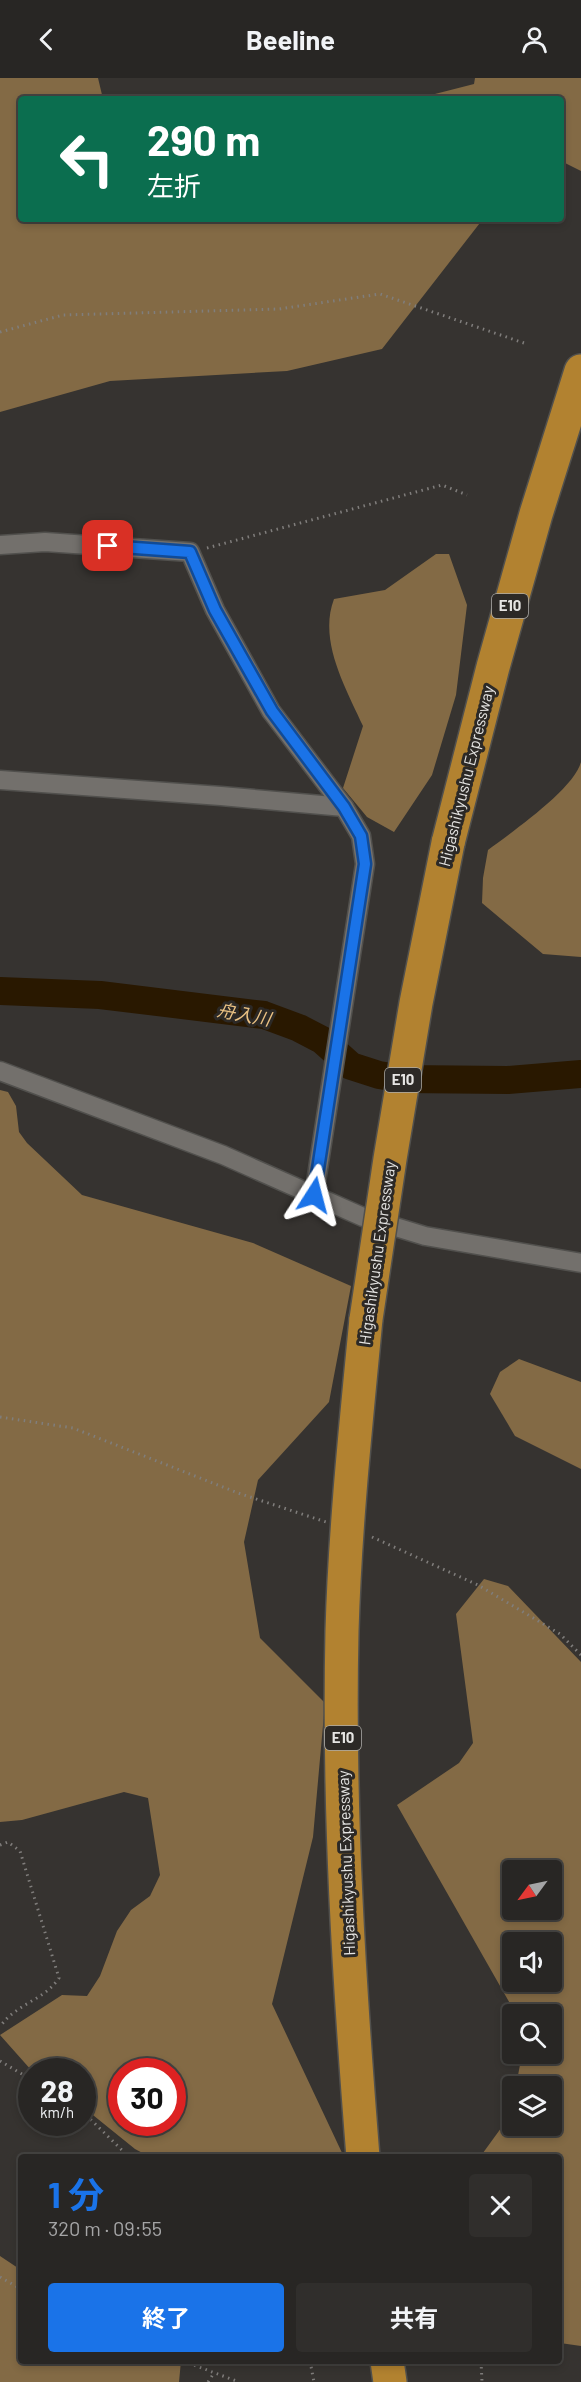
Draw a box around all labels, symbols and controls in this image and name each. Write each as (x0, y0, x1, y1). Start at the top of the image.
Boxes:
icon: back (30, 23, 63, 56)
text: Beeline (246, 23, 335, 55)
icon: person (518, 23, 551, 56)
text: 290 m (147, 114, 260, 164)
icon: left (48, 120, 126, 198)
text: 左折 (147, 169, 201, 201)
pin (82, 520, 133, 571)
icon: arrive (91, 529, 124, 562)
road number: E10 (492, 594, 528, 618)
street label: Higashikyushu Expressway (434, 683, 497, 868)
water label: 舟入川 (216, 998, 275, 1030)
road number: E10 (385, 1068, 421, 1092)
street label: Higashikyushu Expressway (354, 1159, 399, 1346)
position arrow (282, 1163, 346, 1227)
road number: E10 (325, 1726, 361, 1750)
street label: Higashikyushu Expressway (333, 1769, 358, 1956)
north arrow (502, 1860, 562, 1920)
map controls (502, 1860, 562, 2136)
button: sound (502, 1932, 562, 1992)
button: search (502, 2004, 562, 2064)
speed limit sign: 30 (108, 2058, 186, 2136)
text: 28 (40, 2072, 74, 2108)
button: layers (502, 2076, 562, 2136)
text: km/h (40, 2103, 74, 2121)
text: 1 分 (48, 2172, 104, 2215)
button: close (469, 2174, 532, 2237)
text: 320 m · 09:55 (48, 2216, 162, 2240)
button: 終了 (48, 2283, 284, 2352)
button: 共有 (296, 2283, 532, 2352)

